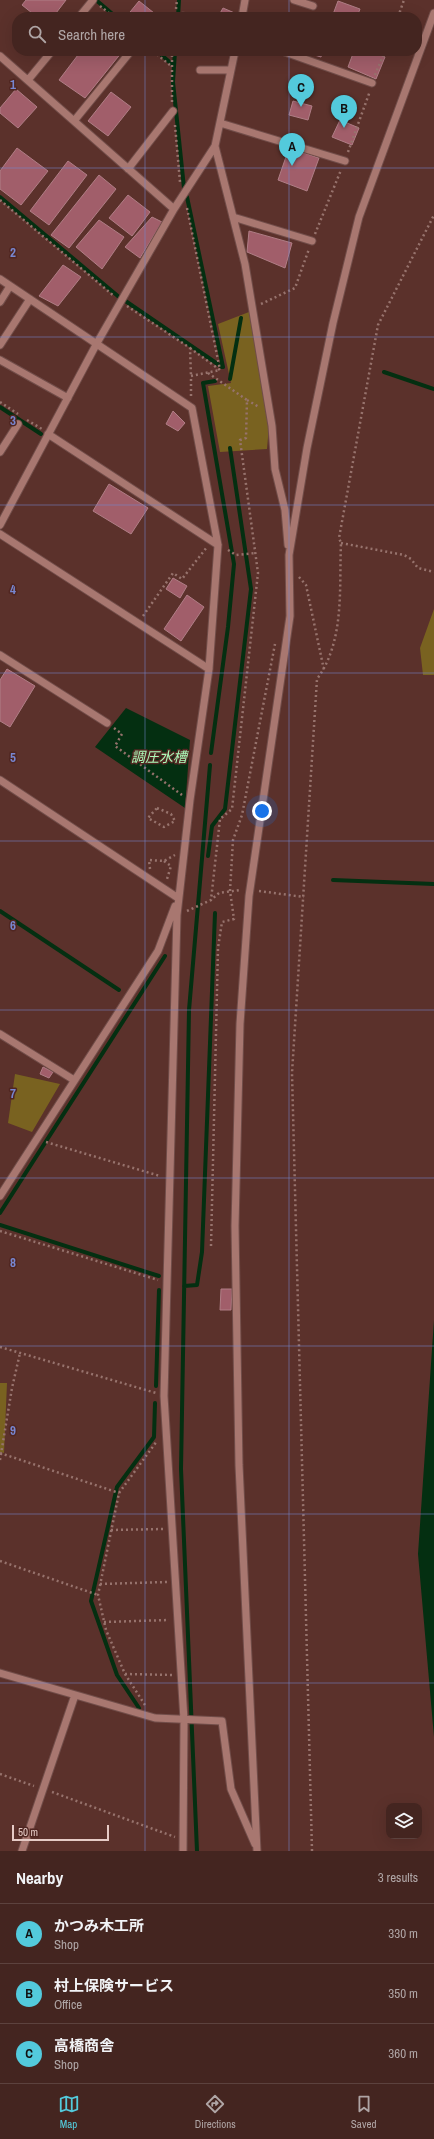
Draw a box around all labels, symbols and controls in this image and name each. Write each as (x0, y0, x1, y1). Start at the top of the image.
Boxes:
search box (12, 12, 422, 56)
icon: search (26, 23, 48, 45)
text: Search here (58, 24, 125, 45)
pin: C (288, 74, 314, 107)
text: 1 (10, 76, 16, 93)
pin: B (331, 95, 357, 128)
pin: A (279, 133, 305, 166)
text: 2 (10, 244, 16, 261)
text: 3 (10, 412, 16, 429)
text: 4 (10, 581, 16, 598)
water label: 調圧水槽 (131, 748, 190, 766)
text: 5 (10, 749, 16, 766)
your location (252, 801, 272, 821)
text: 6 (10, 917, 16, 934)
text: 7 (10, 1085, 16, 1102)
text: 8 (10, 1254, 16, 1271)
text: 9 (10, 1422, 16, 1439)
map controls (386, 1803, 422, 1839)
button: layers (386, 1803, 422, 1839)
scale bar (12, 1823, 109, 1842)
text: 50 m (18, 1825, 38, 1839)
text: Nearby (16, 1866, 63, 1889)
text: 3 results (378, 1869, 418, 1886)
text: かつみ木工所 (54, 1915, 144, 1936)
text: A (25, 1925, 33, 1942)
text: 330 m (388, 1925, 418, 1942)
text: Shop (54, 1936, 79, 1953)
text: 村上保険サービス (54, 1975, 174, 1996)
text: B (25, 1985, 33, 2002)
text: 350 m (388, 1985, 418, 2002)
text: Office (54, 1996, 82, 2013)
text: 高橋商舎 (54, 2035, 114, 2056)
text: C (25, 2045, 33, 2062)
text: 360 m (388, 2045, 418, 2062)
text: Shop (54, 2056, 79, 2073)
tab: Map (58, 2093, 80, 2131)
tab: Directions (195, 2093, 236, 2131)
tab: Saved (351, 2093, 376, 2131)

